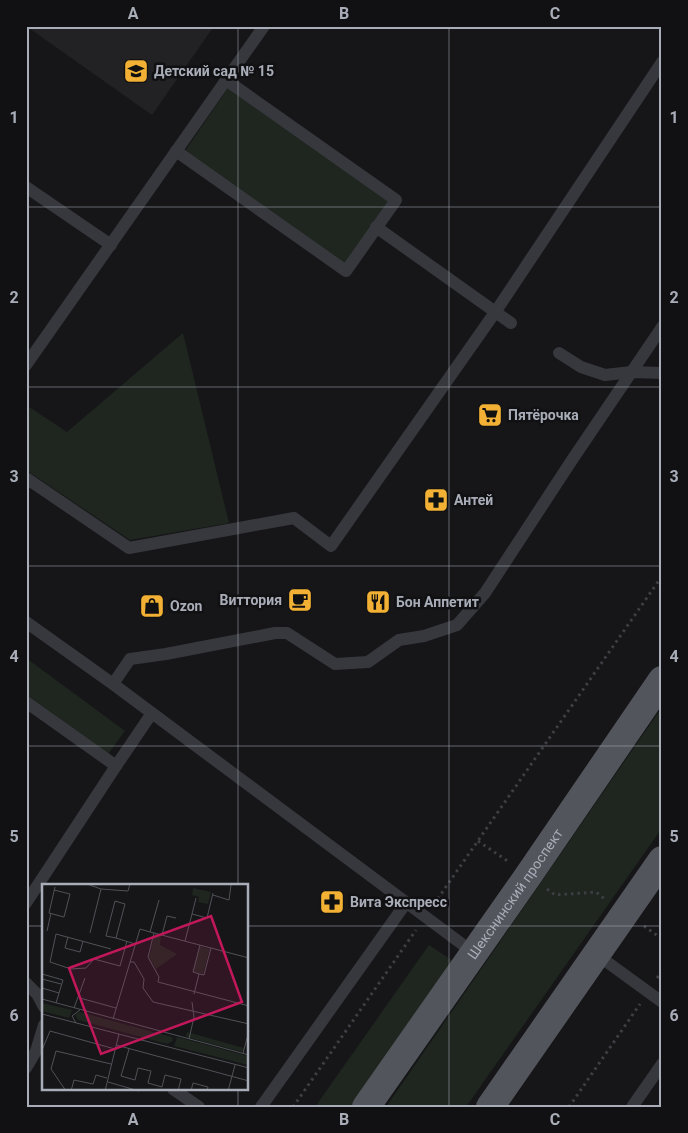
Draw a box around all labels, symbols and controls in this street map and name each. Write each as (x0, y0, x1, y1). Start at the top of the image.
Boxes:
text: A (128, 4, 139, 23)
text: B (339, 4, 349, 23)
text: C (550, 4, 560, 23)
school or university icon: Детский сад № 15 (123, 58, 149, 84)
place label: Детский сад № 15 (154, 63, 274, 79)
text: 1 (9, 108, 19, 127)
text: 1 (669, 108, 679, 127)
text: 2 (9, 288, 19, 307)
text: 2 (669, 288, 679, 307)
supermarket icon: Пятёрочка (477, 402, 503, 428)
place label: Пятёрочка (508, 407, 579, 423)
text: 3 (9, 467, 19, 486)
text: 3 (669, 467, 679, 486)
pharmacy icon: Антей (423, 487, 449, 513)
place label: Антей (454, 492, 493, 508)
cafe icon: Виттория (287, 587, 313, 613)
restaurant icon: Бон Аппетит (365, 589, 391, 615)
place label: Виттория (220, 592, 282, 608)
shop icon: Ozon (139, 593, 165, 619)
place label: Бон Аппетит (396, 594, 479, 610)
place label: Ozon (170, 598, 203, 614)
text: 4 (9, 647, 19, 666)
text: 4 (669, 647, 679, 666)
street label: Шекснинский проспект (464, 825, 566, 962)
text: 5 (9, 827, 19, 846)
text: 5 (669, 827, 679, 846)
inset map (42, 884, 249, 1090)
pharmacy icon: Вита Экспресс (319, 889, 345, 915)
place label: Вита Экспресс (350, 894, 447, 910)
text: 6 (9, 1006, 19, 1025)
text: 6 (669, 1006, 679, 1025)
text: A (128, 1110, 139, 1129)
text: B (339, 1110, 349, 1129)
text: C (550, 1110, 560, 1129)

